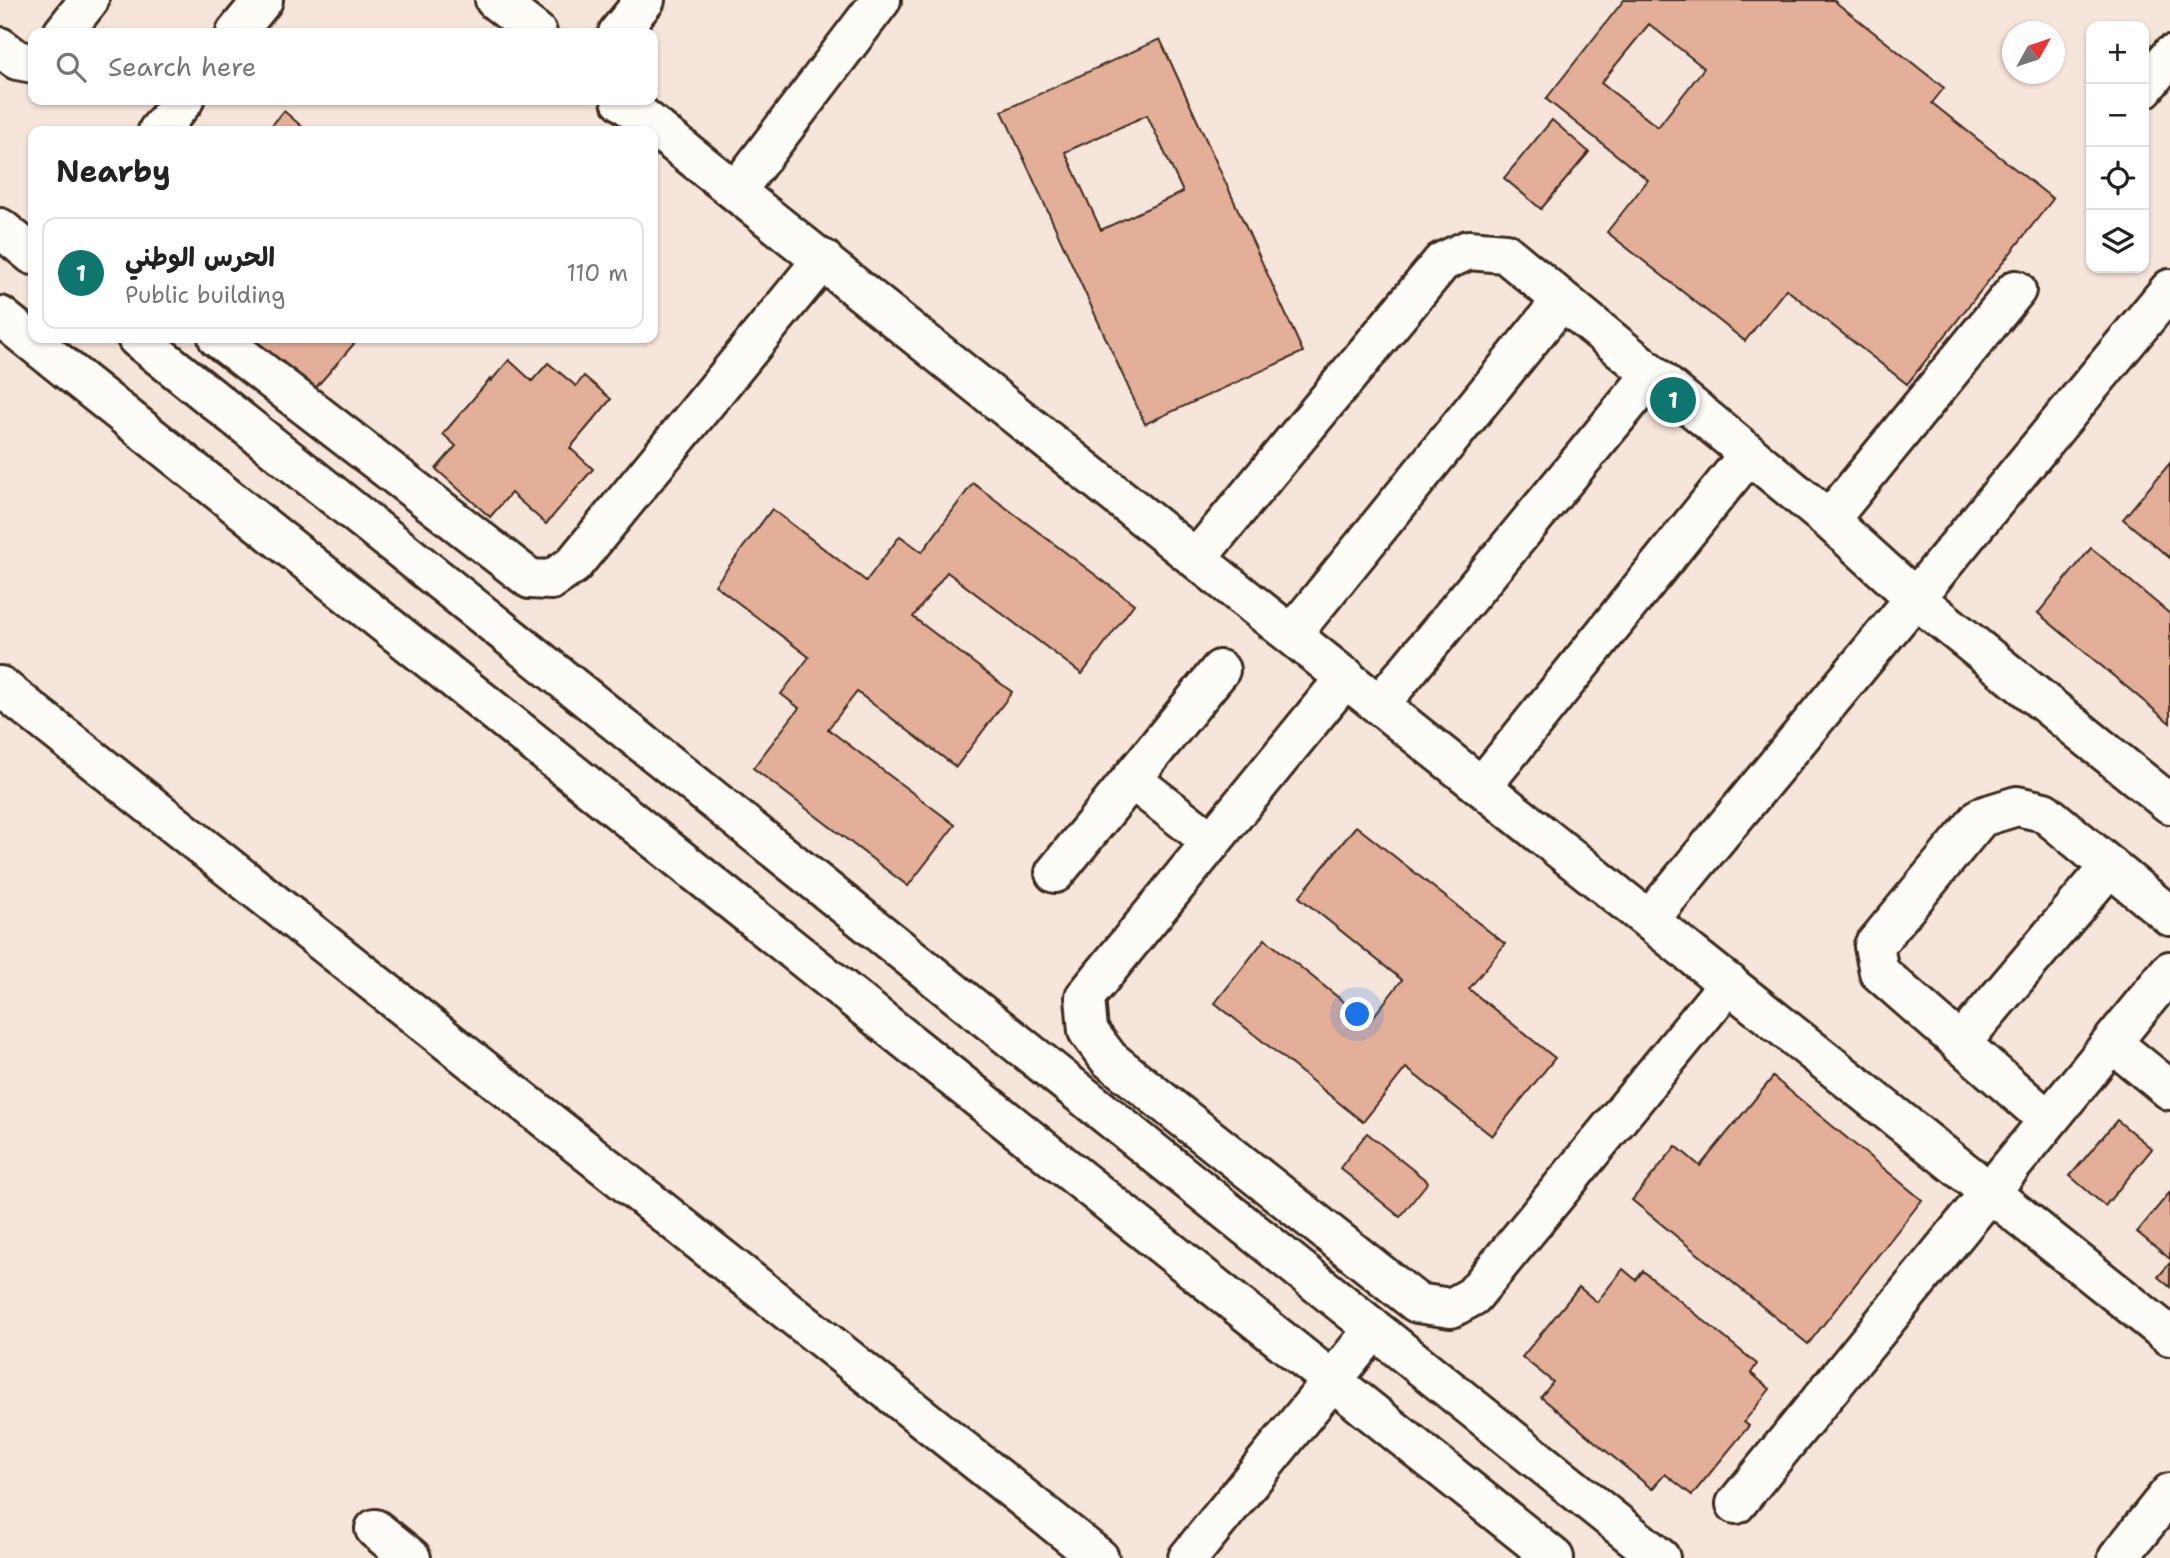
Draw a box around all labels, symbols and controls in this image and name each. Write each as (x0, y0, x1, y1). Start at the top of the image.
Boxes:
north arrow (2002, 21, 2065, 84)
map controls (2086, 21, 2149, 273)
button: + (2086, 21, 2149, 84)
search box (28, 28, 658, 105)
icon: search (52, 48, 90, 86)
text: Search here (108, 49, 257, 84)
button: − (2086, 84, 2149, 147)
button: locate (2086, 147, 2149, 210)
text: Nearby (56, 151, 171, 192)
button: layers (2086, 210, 2149, 273)
text: الحرس الوطني (125, 239, 275, 274)
text: 1 (76, 258, 86, 288)
text: 110 m (566, 258, 628, 288)
text: Public building (125, 280, 285, 310)
pin: 1 (1650, 374, 1696, 426)
your location (1340, 997, 1374, 1031)

